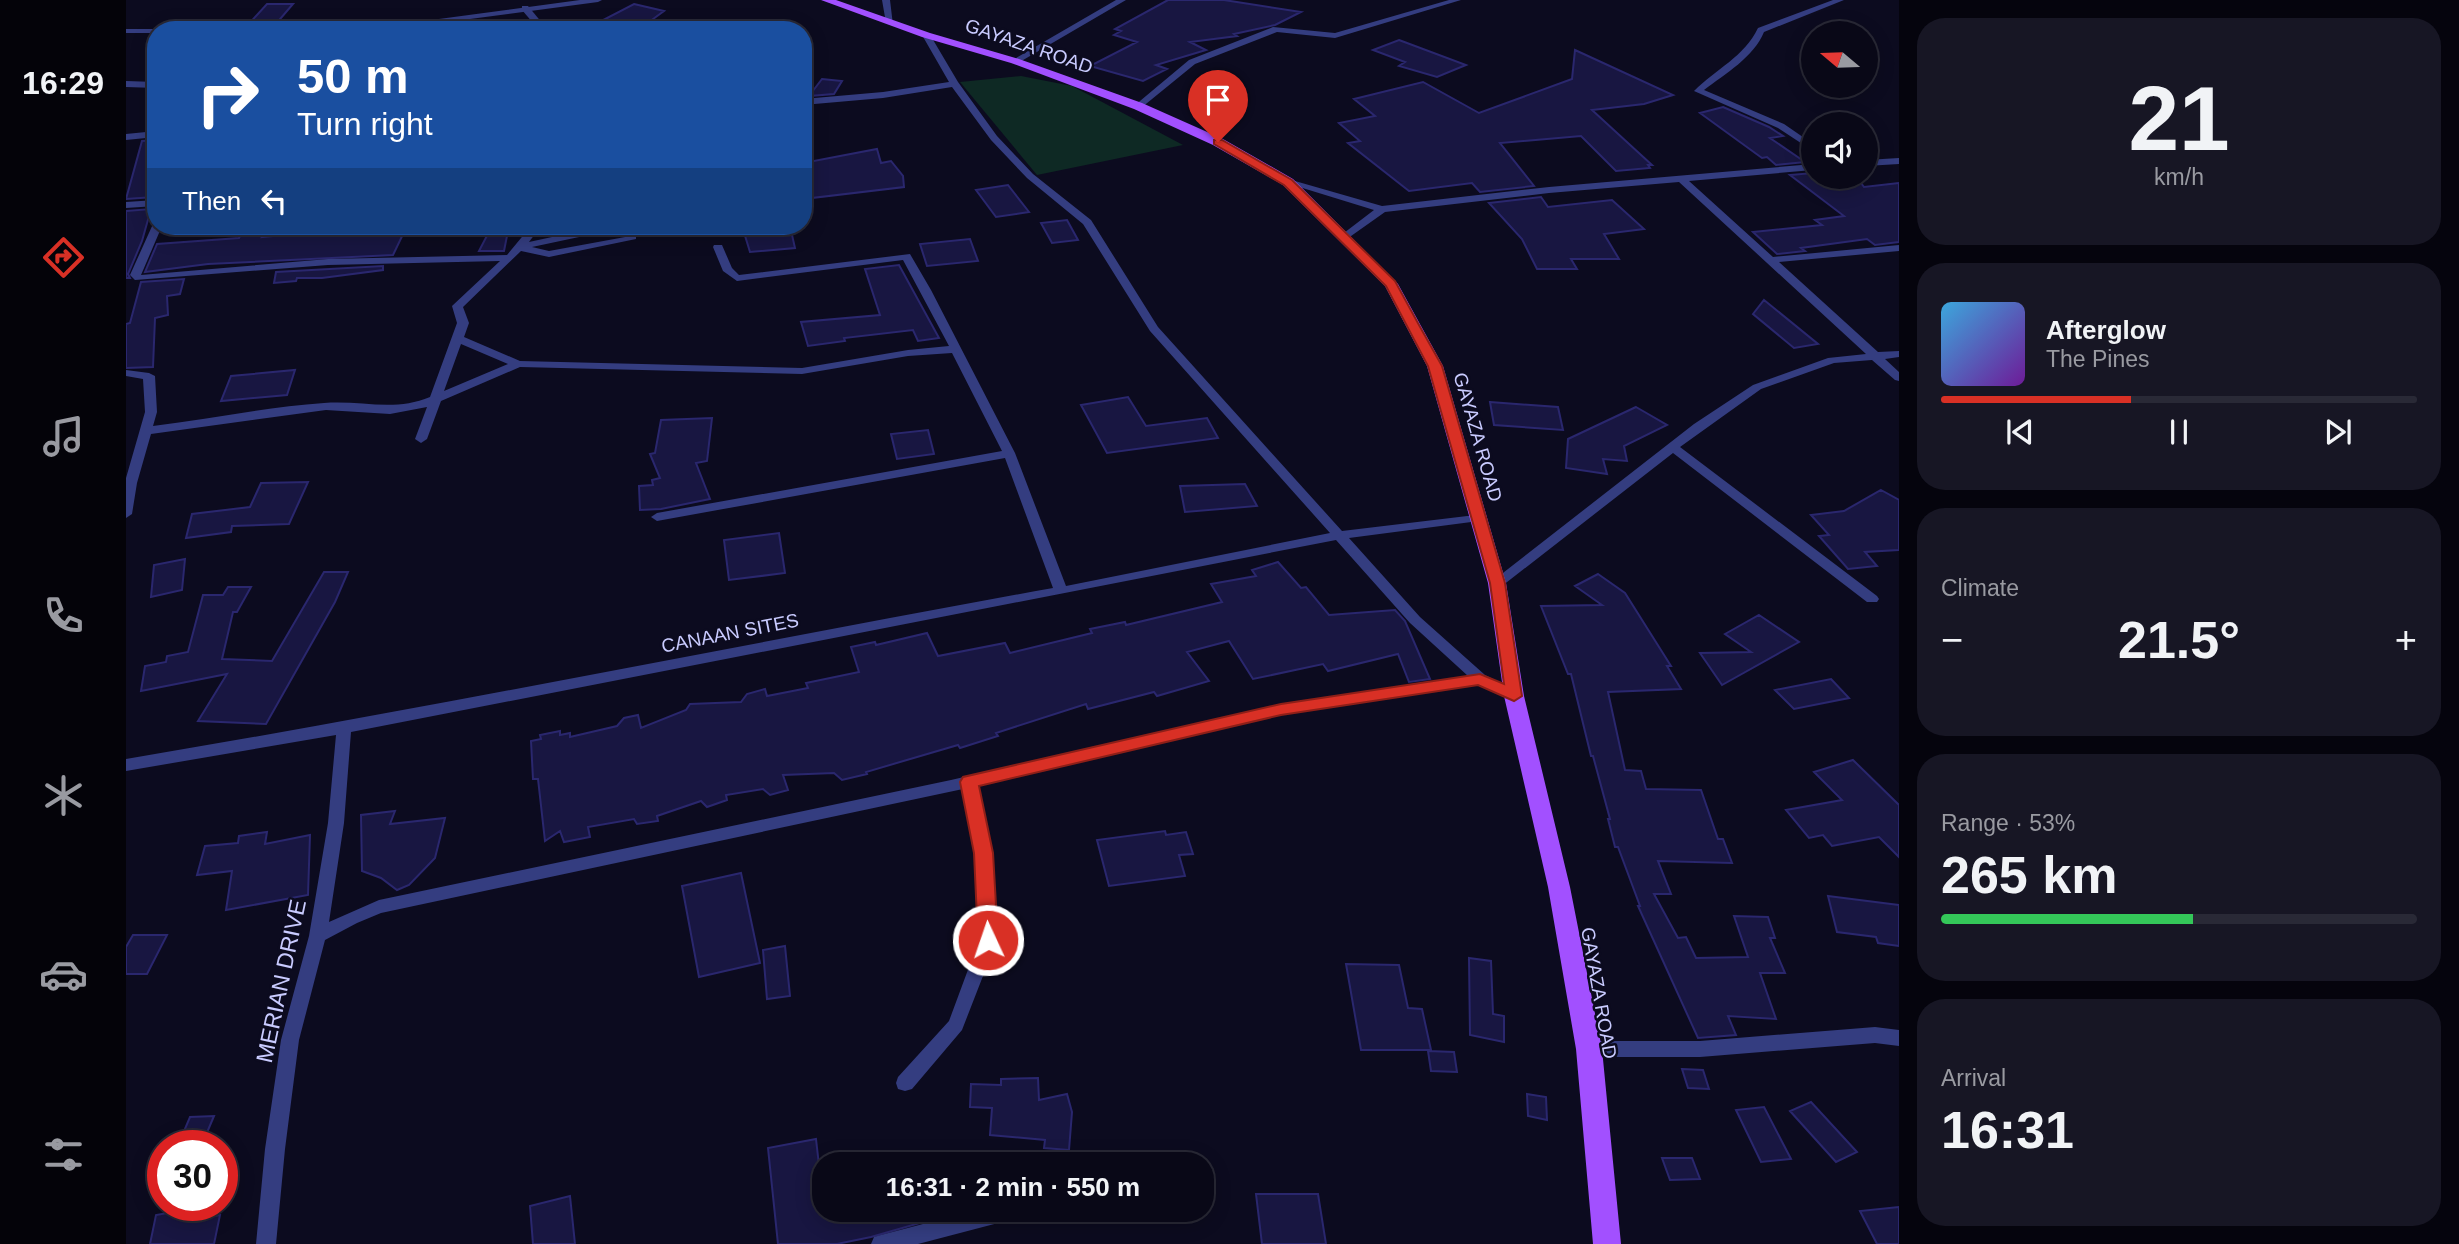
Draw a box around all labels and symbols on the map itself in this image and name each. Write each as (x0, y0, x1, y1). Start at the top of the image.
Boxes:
street label: GAYAZA ROAD (963, 14, 1095, 78)
north arrow (1801, 21, 1878, 98)
pin (1188, 70, 1248, 142)
street label: GAYAZA ROAD (1450, 370, 1506, 504)
street label: CANAAN SITES (660, 609, 800, 657)
street label: MERIAN DRIVE (251, 897, 311, 1065)
position arrow (951, 903, 1025, 977)
street label: GAYAZA ROAD (1577, 925, 1621, 1061)
speed limit sign: 30 (147, 1130, 238, 1221)

